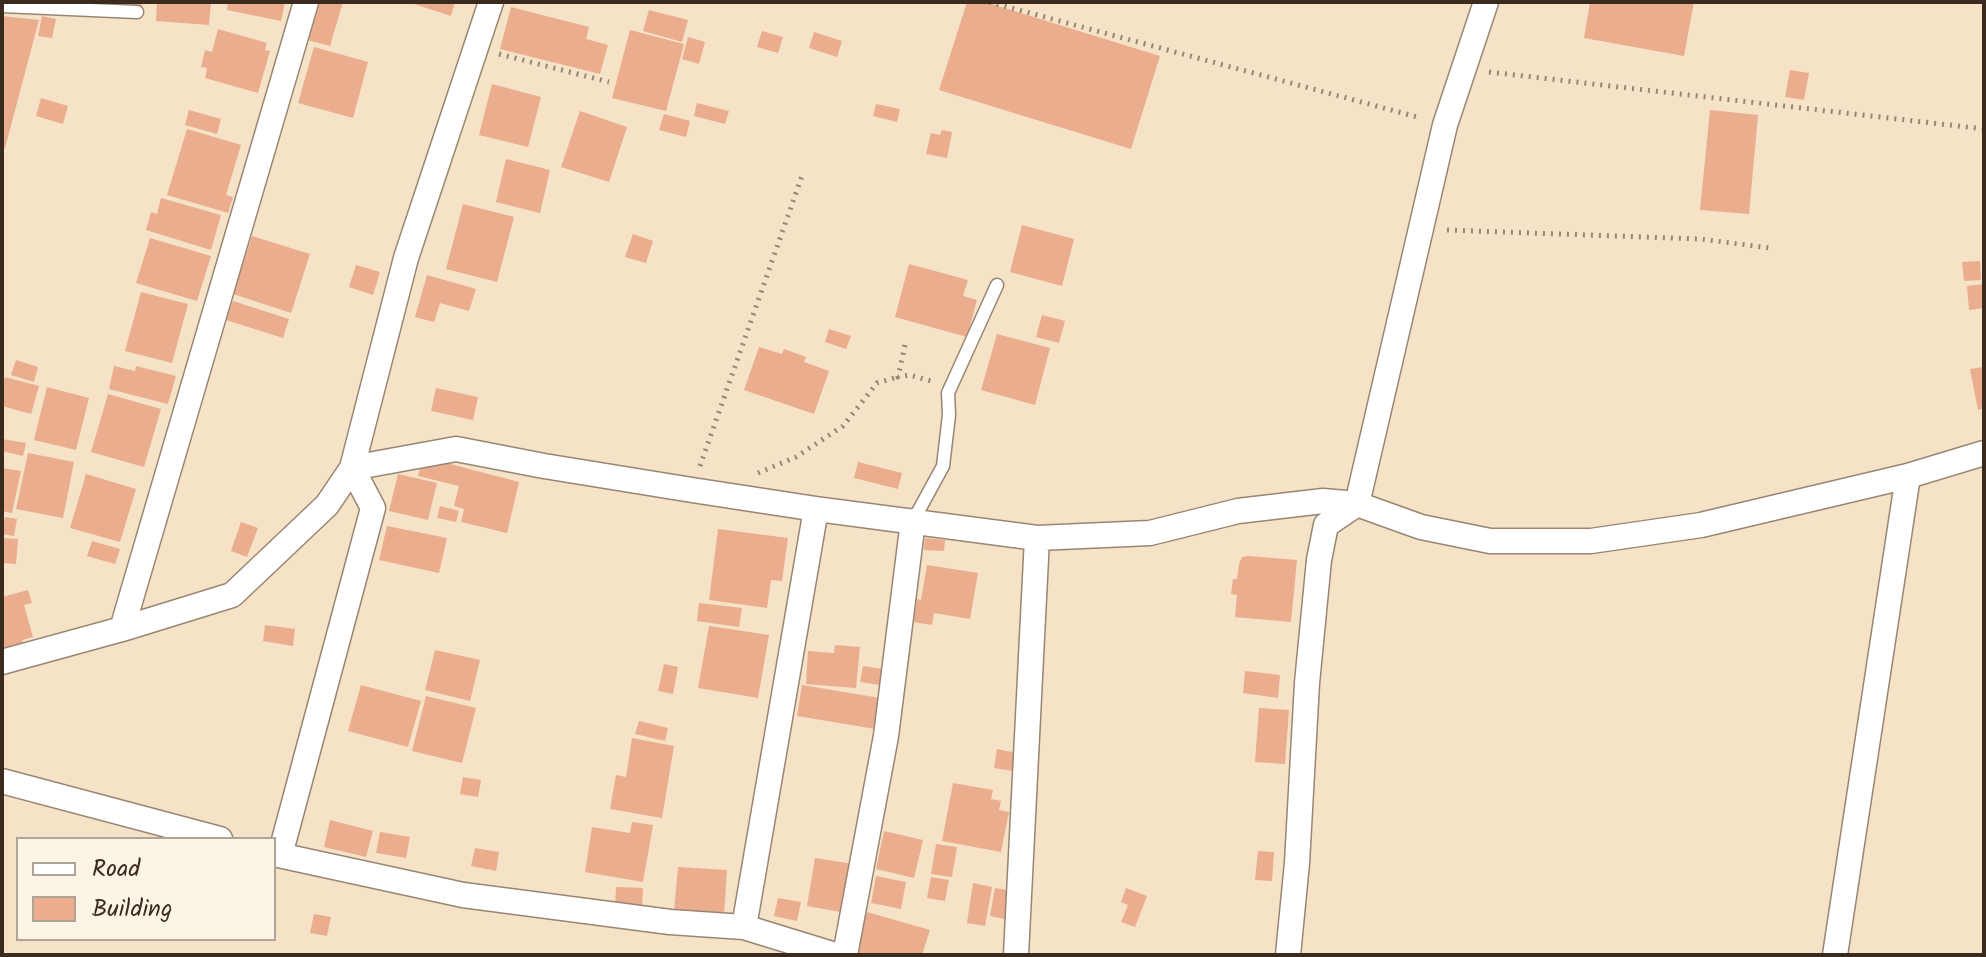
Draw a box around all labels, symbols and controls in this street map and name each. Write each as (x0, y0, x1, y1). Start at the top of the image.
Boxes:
legend (16, 837, 276, 941)
text: Road (92, 850, 140, 889)
text: Building (92, 890, 172, 929)

